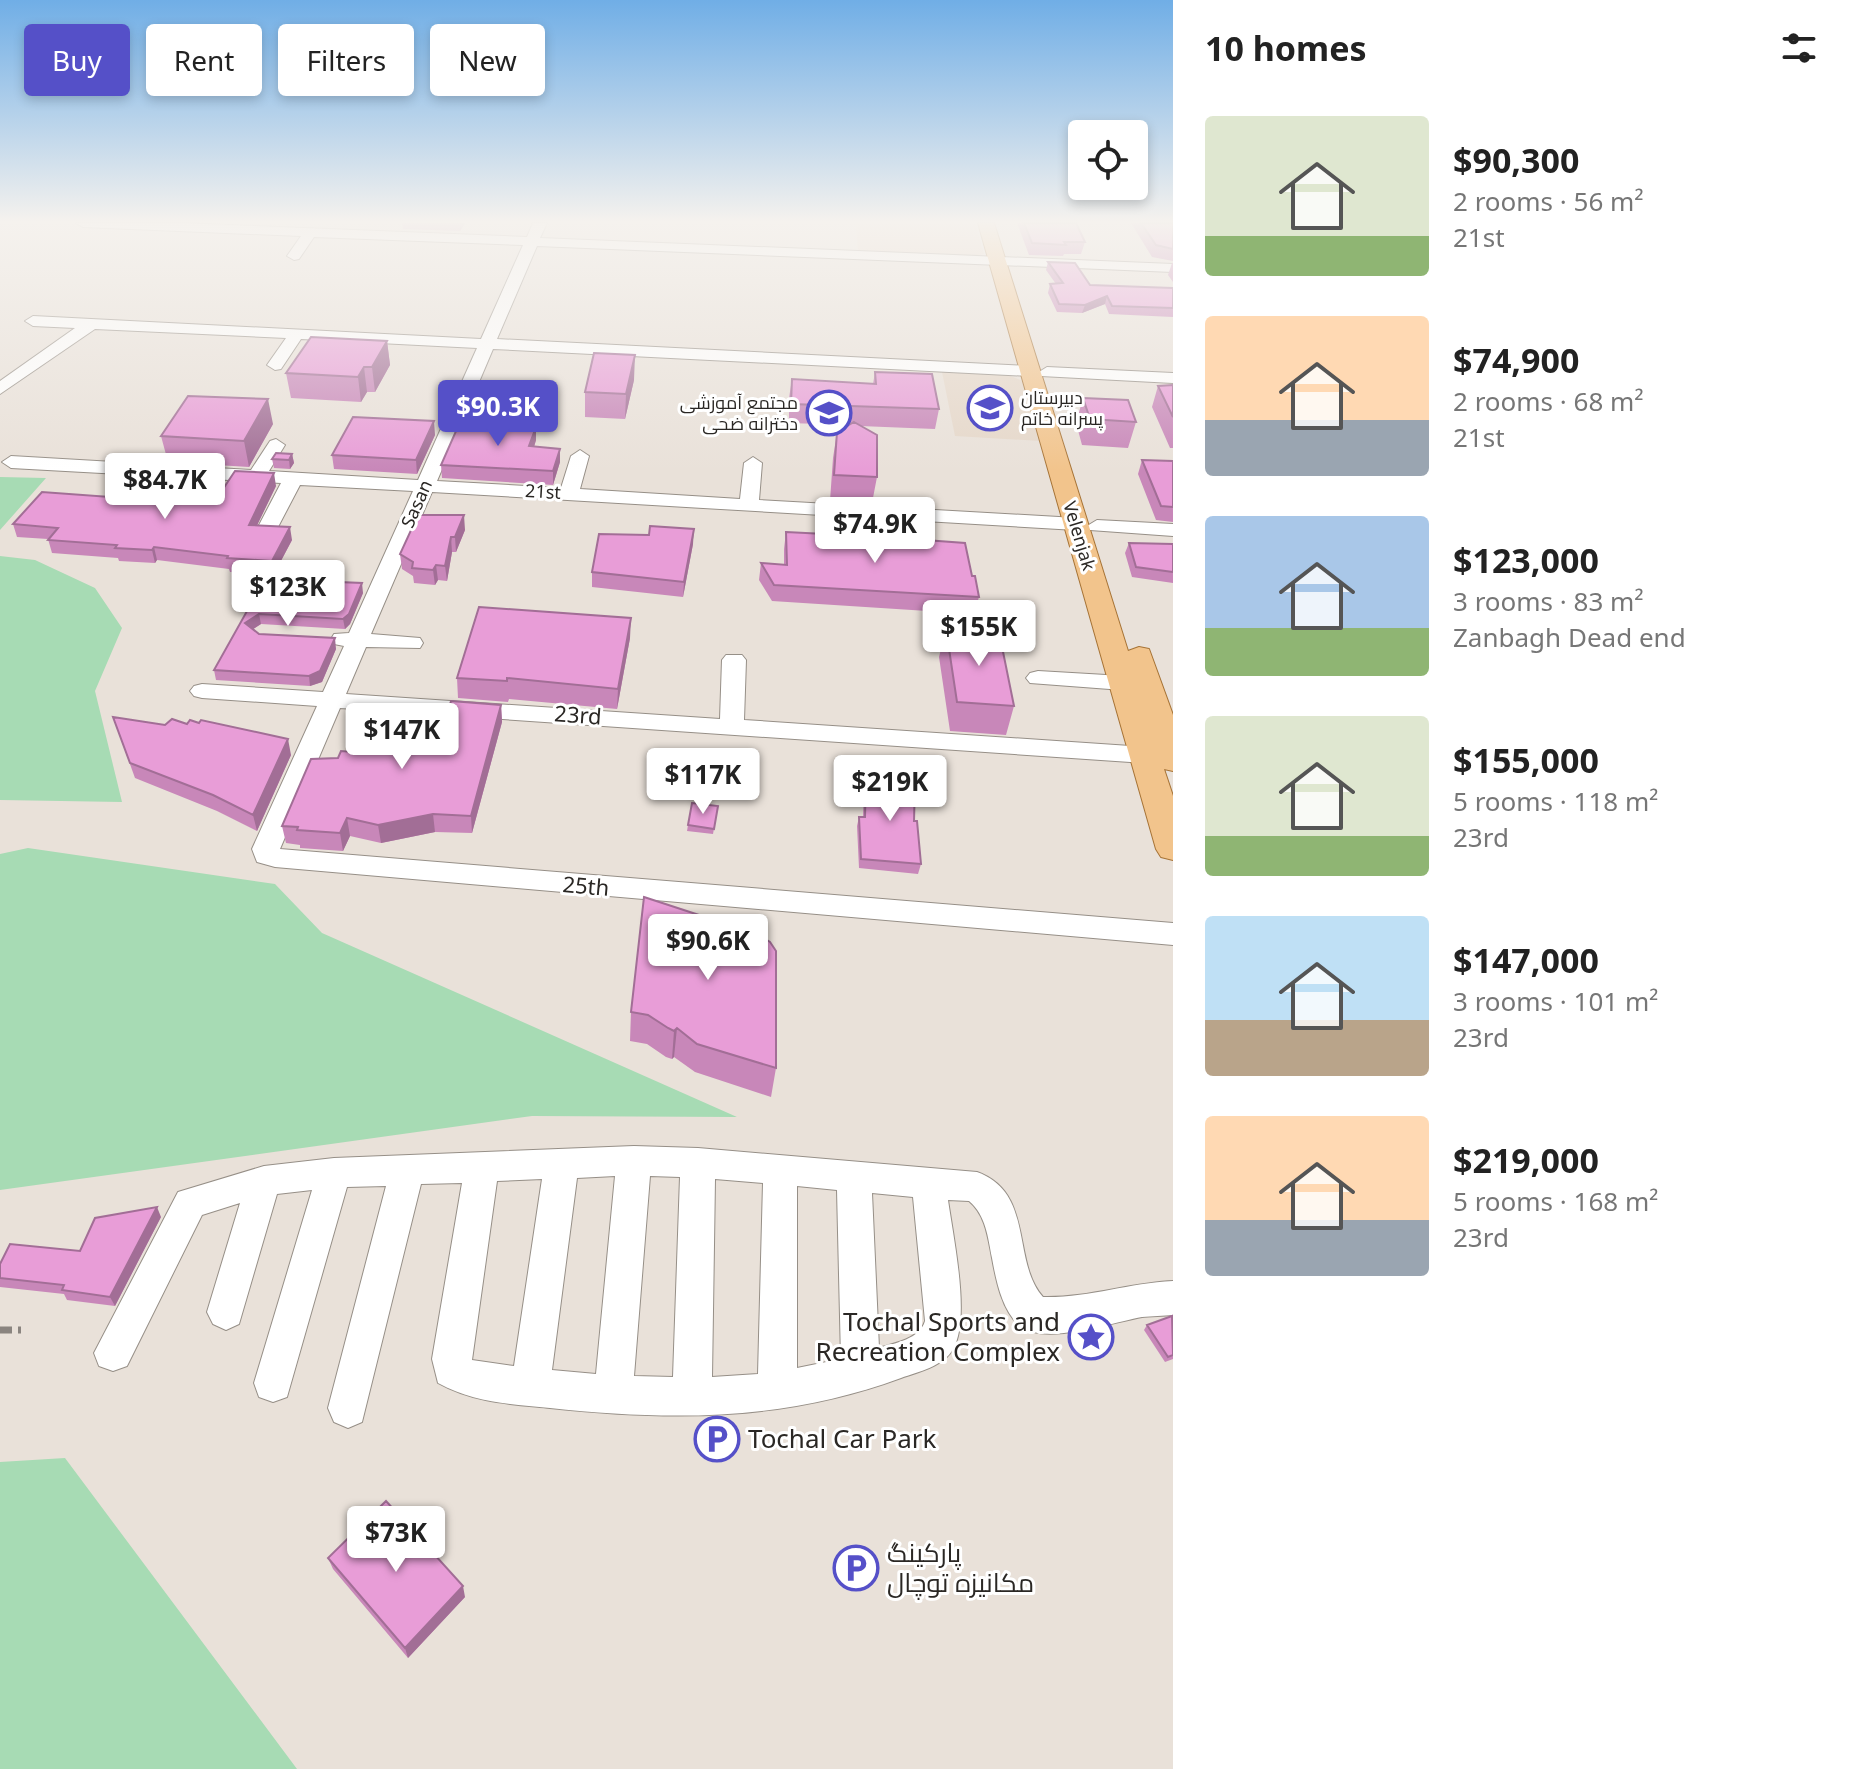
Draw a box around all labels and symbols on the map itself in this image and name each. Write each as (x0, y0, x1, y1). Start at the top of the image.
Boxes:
pin: $90.3K (433, 380, 563, 448)
school or university icon: دبیرستان پسرانه خاتم (966, 384, 1014, 432)
place label: دبیرستان پسرانه خاتم (1021, 385, 1103, 431)
school or university icon: مجتمع آموزشی دخترانه ضحی (805, 389, 853, 437)
place label: مجتمع آموزشی دخترانه ضحی (680, 390, 798, 435)
pin: $84.7K (100, 453, 230, 521)
street label: Sasan (395, 476, 437, 531)
street label: 21st (525, 478, 562, 504)
pin: $74.9K (810, 497, 940, 565)
street label: Velenjak (1058, 498, 1102, 573)
pin: $123K (232, 560, 344, 628)
pin: $155K (923, 600, 1035, 668)
street label: 23rd (553, 697, 603, 731)
pin: $147K (346, 703, 458, 771)
pin: $117K (647, 748, 759, 816)
pin: $219K (834, 755, 946, 823)
street label: 25th (562, 868, 611, 902)
pin: $90.6K (643, 914, 773, 982)
place label: Tochal Sports and Recreation Complex (815, 1303, 1060, 1369)
place icon: Tochal Sports and Recreation Complex (1067, 1313, 1115, 1361)
parking icon: Tochal Car Park (693, 1415, 741, 1463)
place label: Tochal Car Park (748, 1420, 937, 1456)
pin: $73K (349, 1506, 443, 1574)
place label: پارکینگ مکانیزه توچال (887, 1534, 1034, 1600)
parking icon: پارکینگ مکانیزه توچال (832, 1544, 880, 1592)

